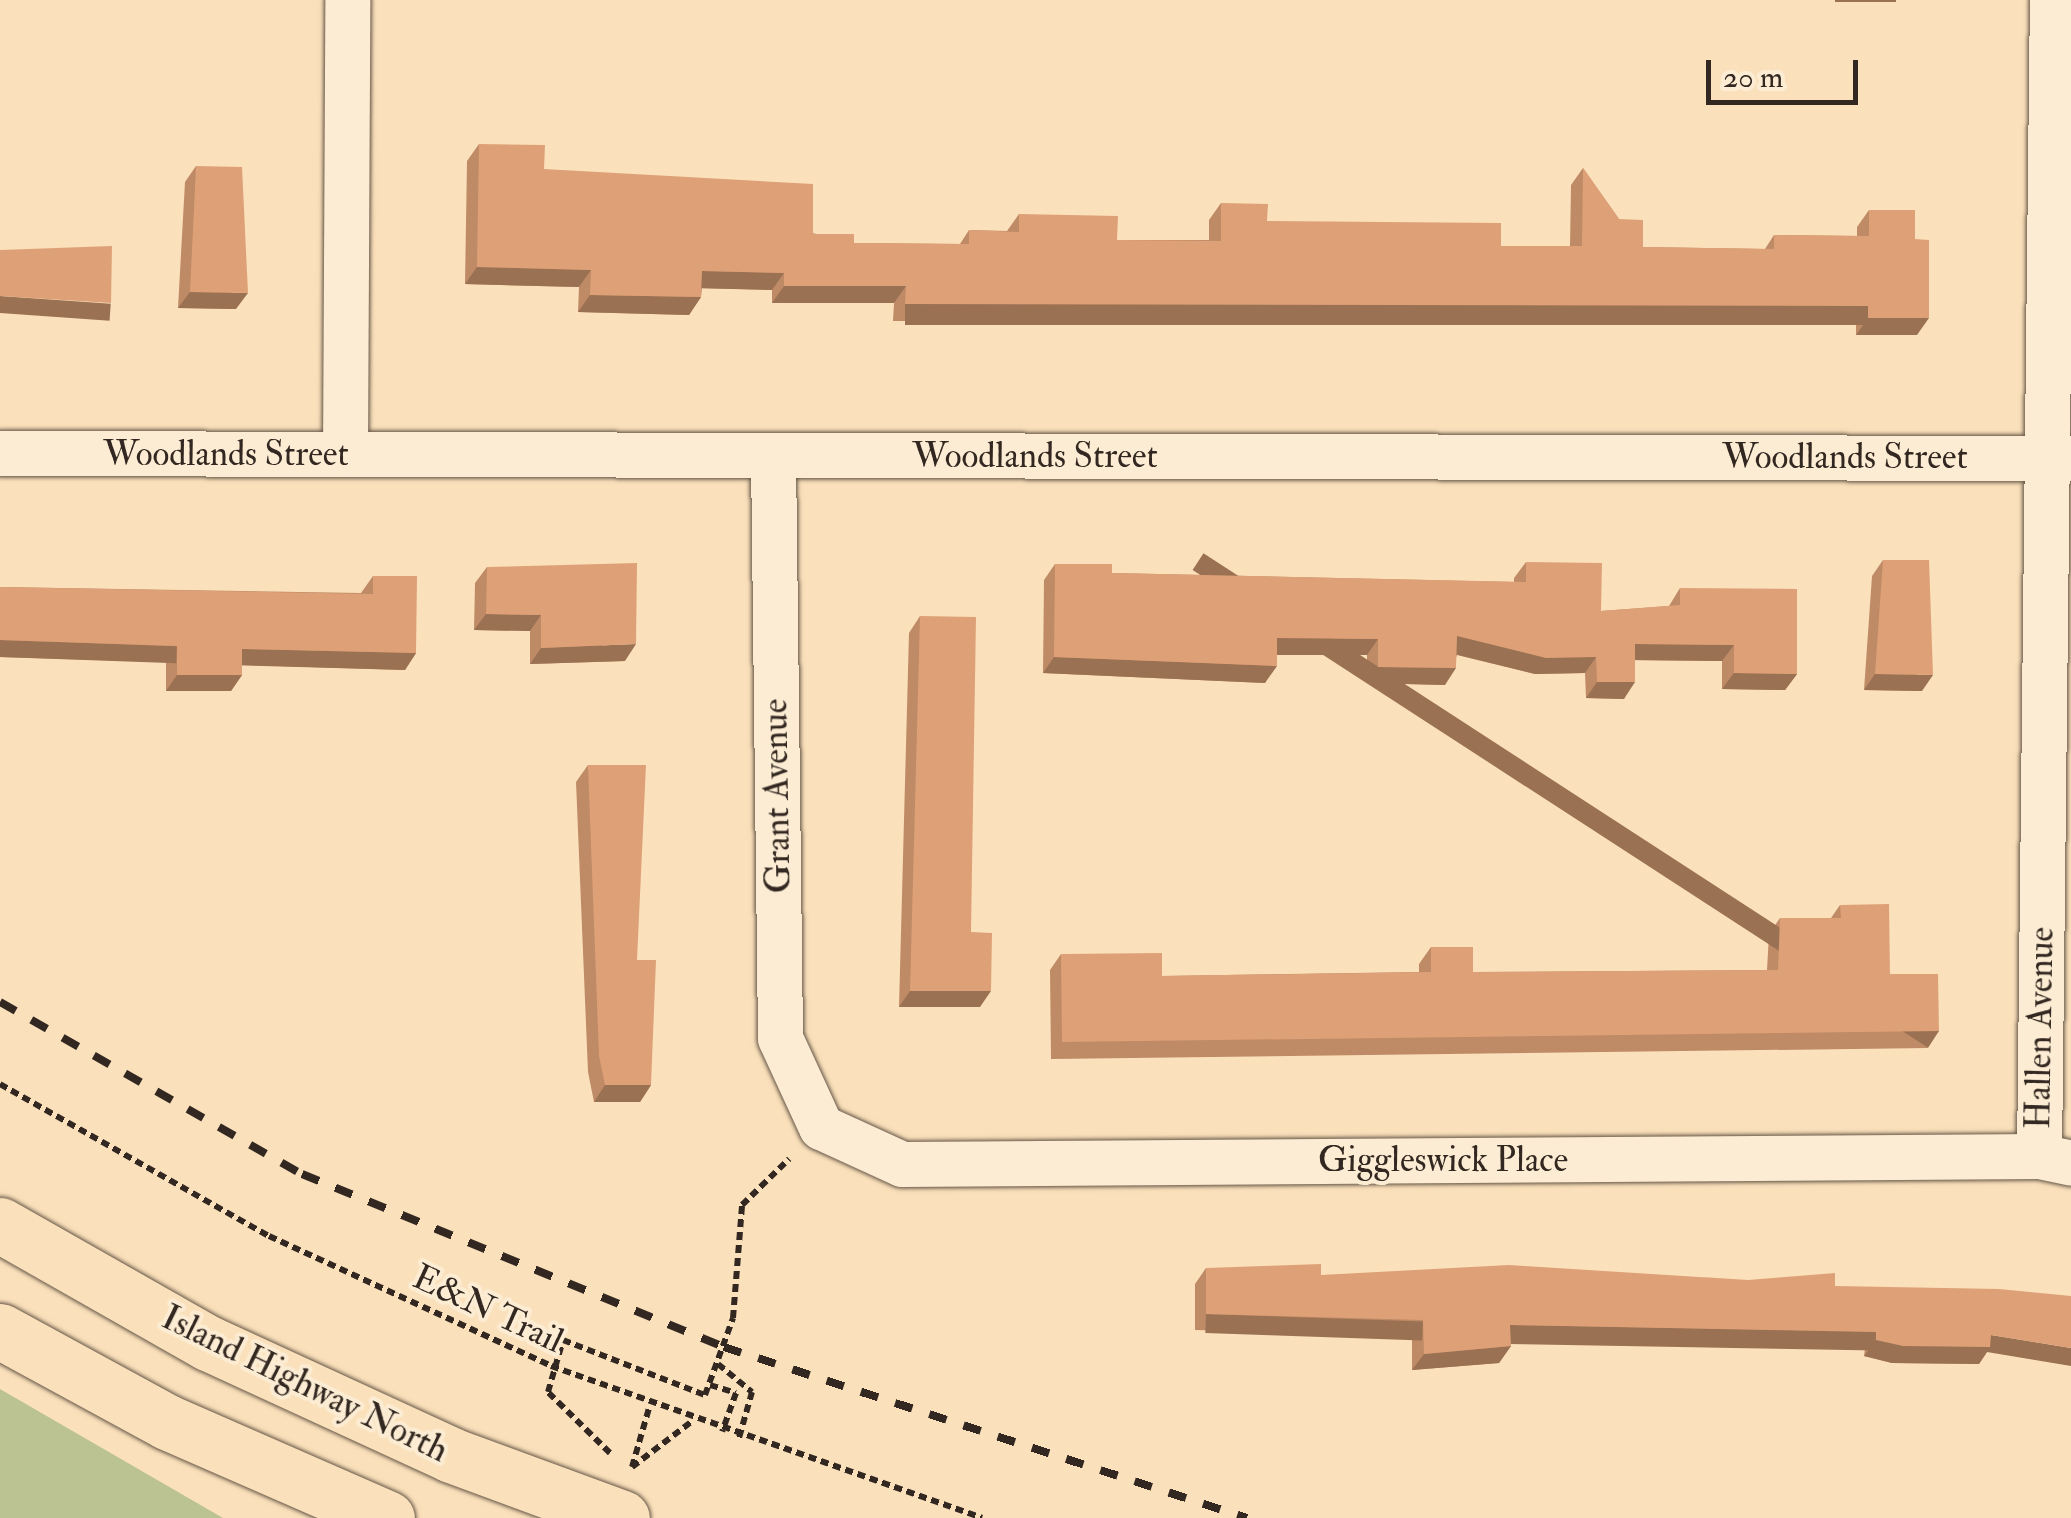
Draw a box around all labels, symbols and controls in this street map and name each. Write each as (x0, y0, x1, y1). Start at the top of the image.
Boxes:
scale bar (1711, 40, 1864, 102)
text: 20 m (1723, 59, 1783, 96)
street label: Woodlands Street (103, 433, 349, 475)
street label: Woodlands Street (912, 435, 1158, 477)
street label: Woodlands Street (1722, 436, 1968, 478)
street label: Grant Avenue (754, 698, 800, 894)
street label: Hallen Avenue (2017, 927, 2063, 1129)
street label: Giggleswick Place (1318, 1139, 1568, 1181)
street label: E&N Trail (406, 1256, 570, 1362)
street label: Island Highway North (155, 1296, 455, 1472)

